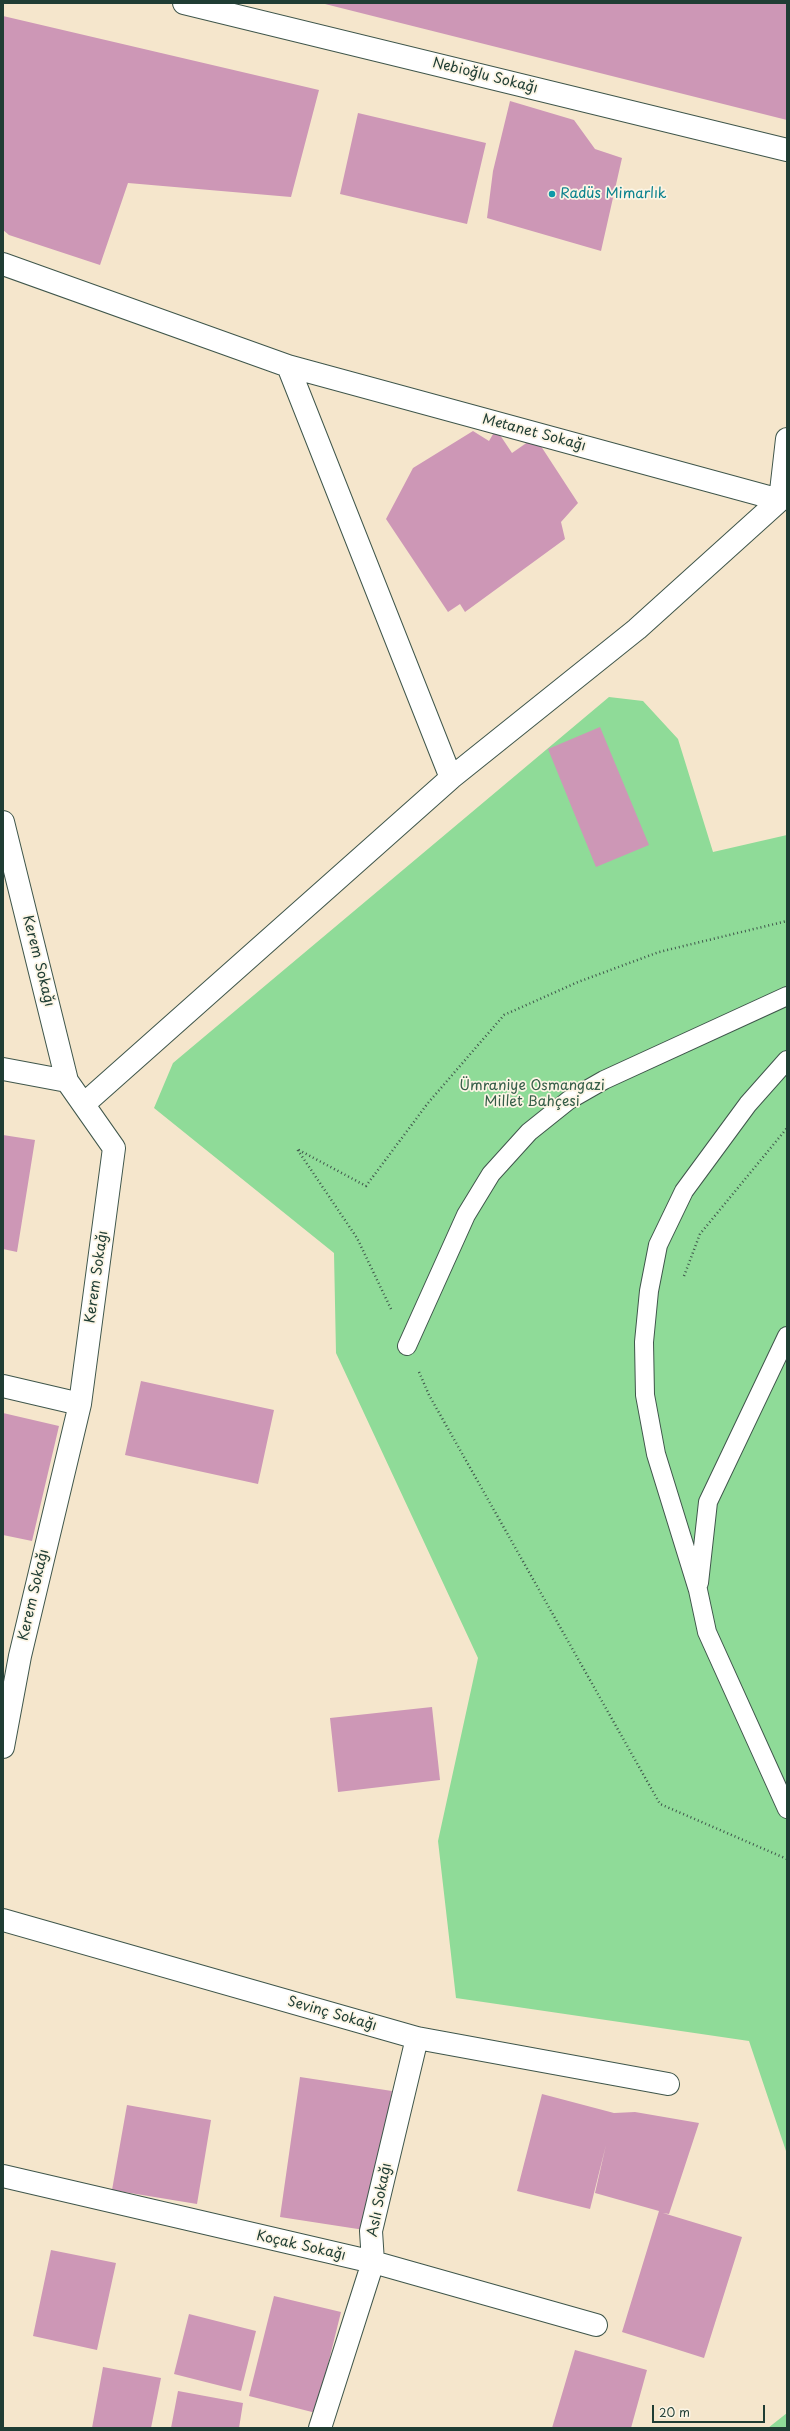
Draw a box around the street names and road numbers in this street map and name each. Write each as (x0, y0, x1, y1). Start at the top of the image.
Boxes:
street label: Nebioğlu Sokağı (431, 55, 539, 97)
street label: Metanet Sokağı (480, 411, 588, 455)
street label: Kerem Sokağı (19, 914, 57, 1008)
street label: Kerem Sokağı (82, 1230, 112, 1324)
street label: Kerem Sokağı (15, 1548, 53, 1642)
street label: Sevinç Sokağı (285, 1993, 379, 2035)
street label: Aslı Sokağı (365, 2162, 395, 2238)
street label: Koçak Sokağı (255, 2228, 347, 2264)

